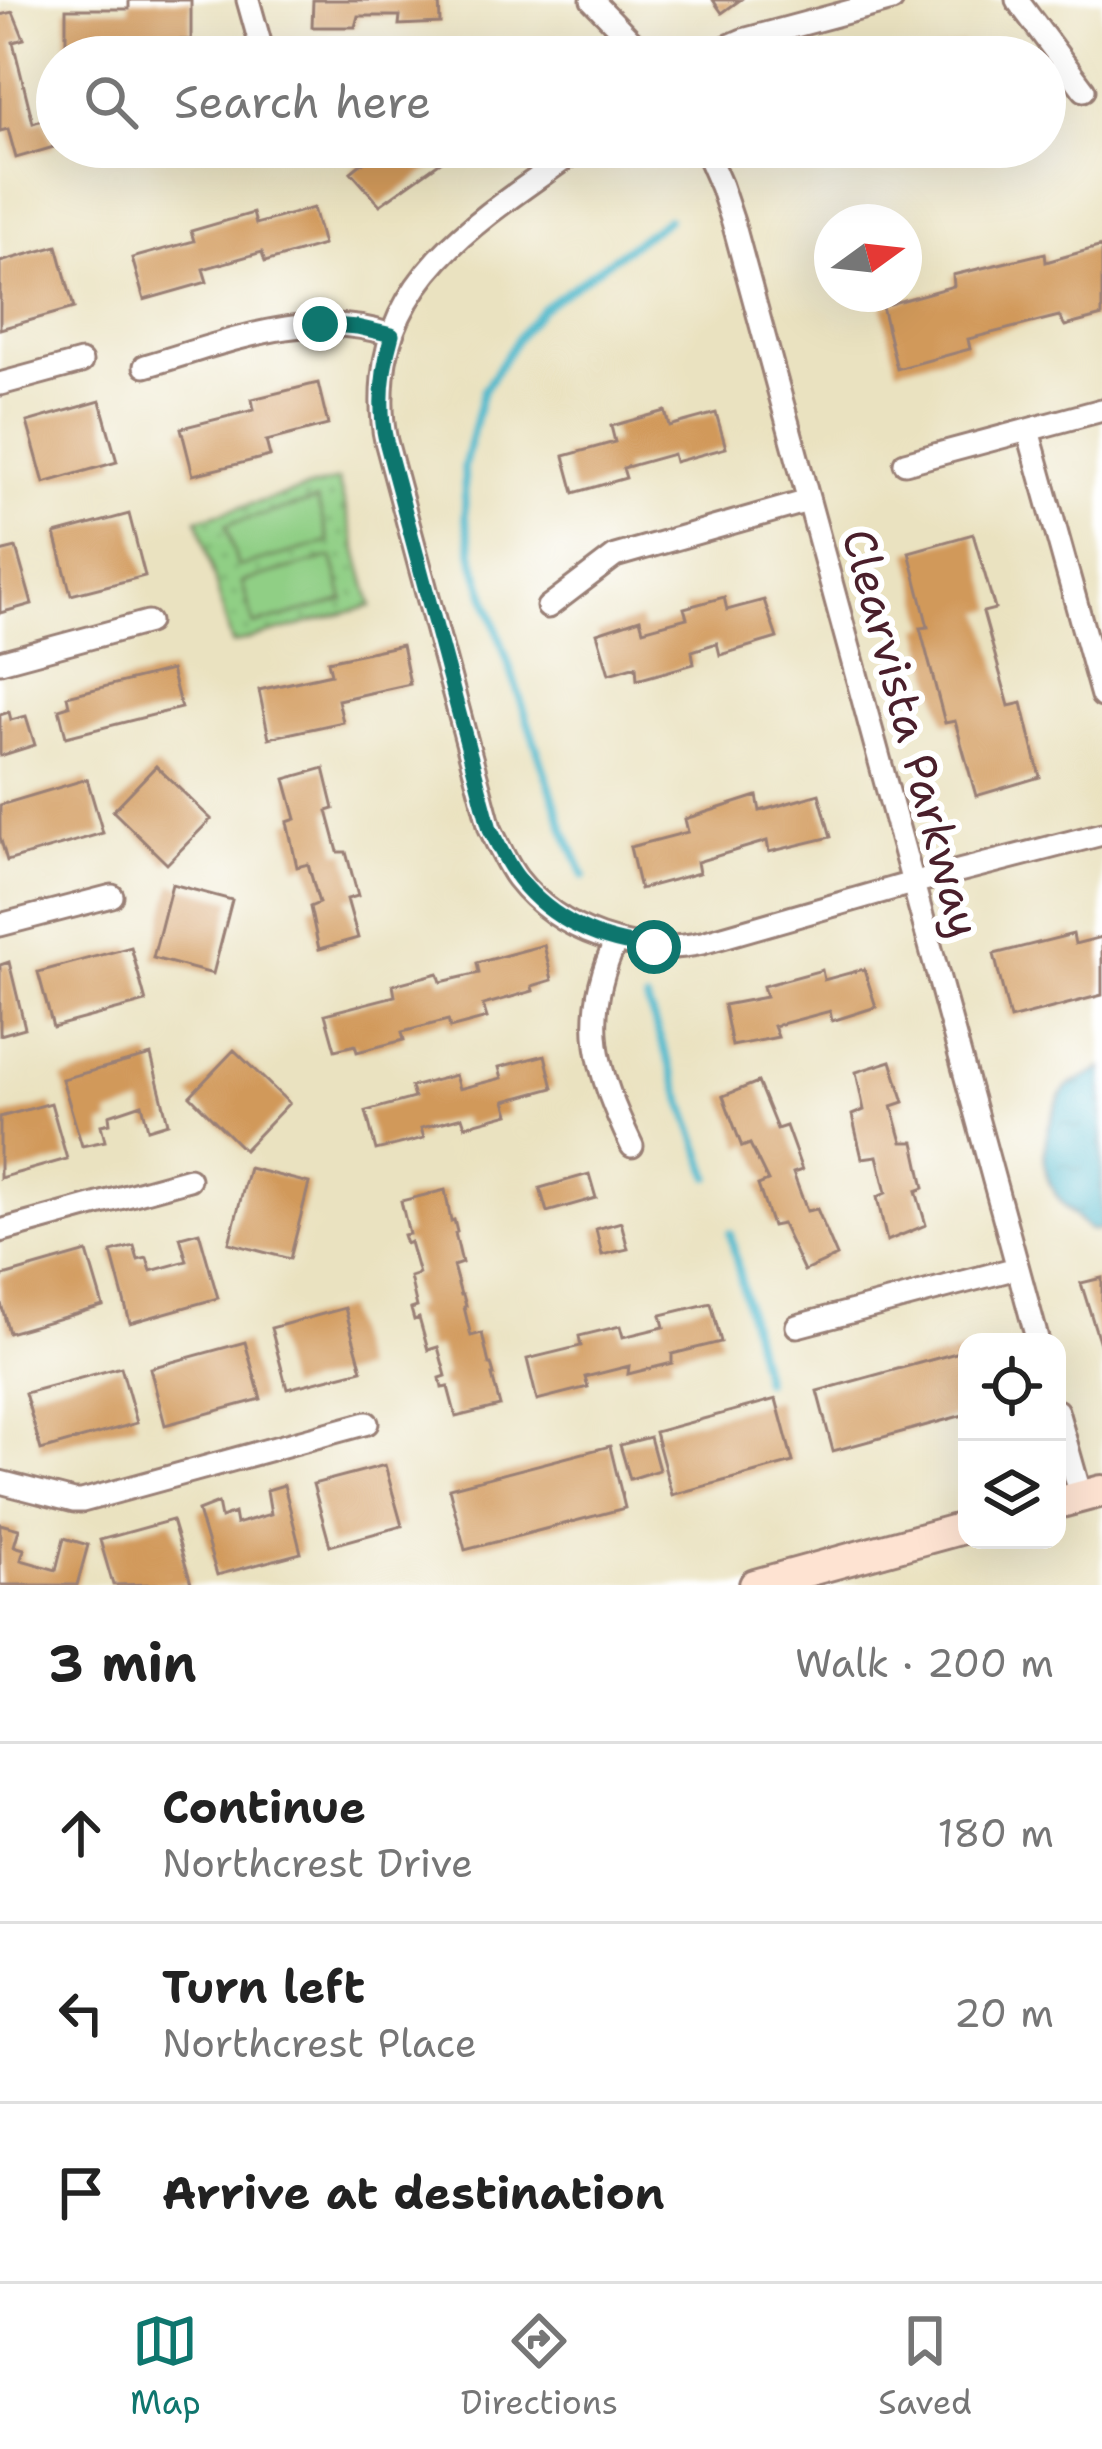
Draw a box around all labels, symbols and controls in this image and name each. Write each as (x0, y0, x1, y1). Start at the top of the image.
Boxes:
search box (36, 36, 1066, 168)
icon: search (78, 69, 144, 135)
text: Search here (174, 72, 431, 132)
north arrow (814, 204, 922, 312)
route end (293, 297, 347, 351)
street label: Clearvista Parkway (829, 522, 995, 944)
route start (627, 920, 681, 974)
map controls (958, 1333, 1066, 1549)
button: locate (958, 1333, 1066, 1441)
button: layers (958, 1441, 1066, 1549)
text: 3 min (48, 1629, 197, 1697)
text: Walk · 200 m (795, 1637, 1054, 1689)
text: Continue (162, 1777, 366, 1837)
icon: ahead (48, 1800, 114, 1866)
text: 180 m (938, 1807, 1054, 1859)
text: Northcrest Drive (162, 1837, 473, 1889)
text: Turn left (162, 1957, 365, 2017)
icon: left (48, 1980, 114, 2046)
text: 20 m (954, 1987, 1054, 2039)
text: Northcrest Place (162, 2017, 477, 2069)
icon: arrive (48, 2160, 114, 2226)
text: Arrive at destination (162, 2163, 665, 2223)
tab: Map (130, 2308, 201, 2425)
tab: Directions (461, 2308, 618, 2425)
tab: Saved (878, 2308, 972, 2425)

